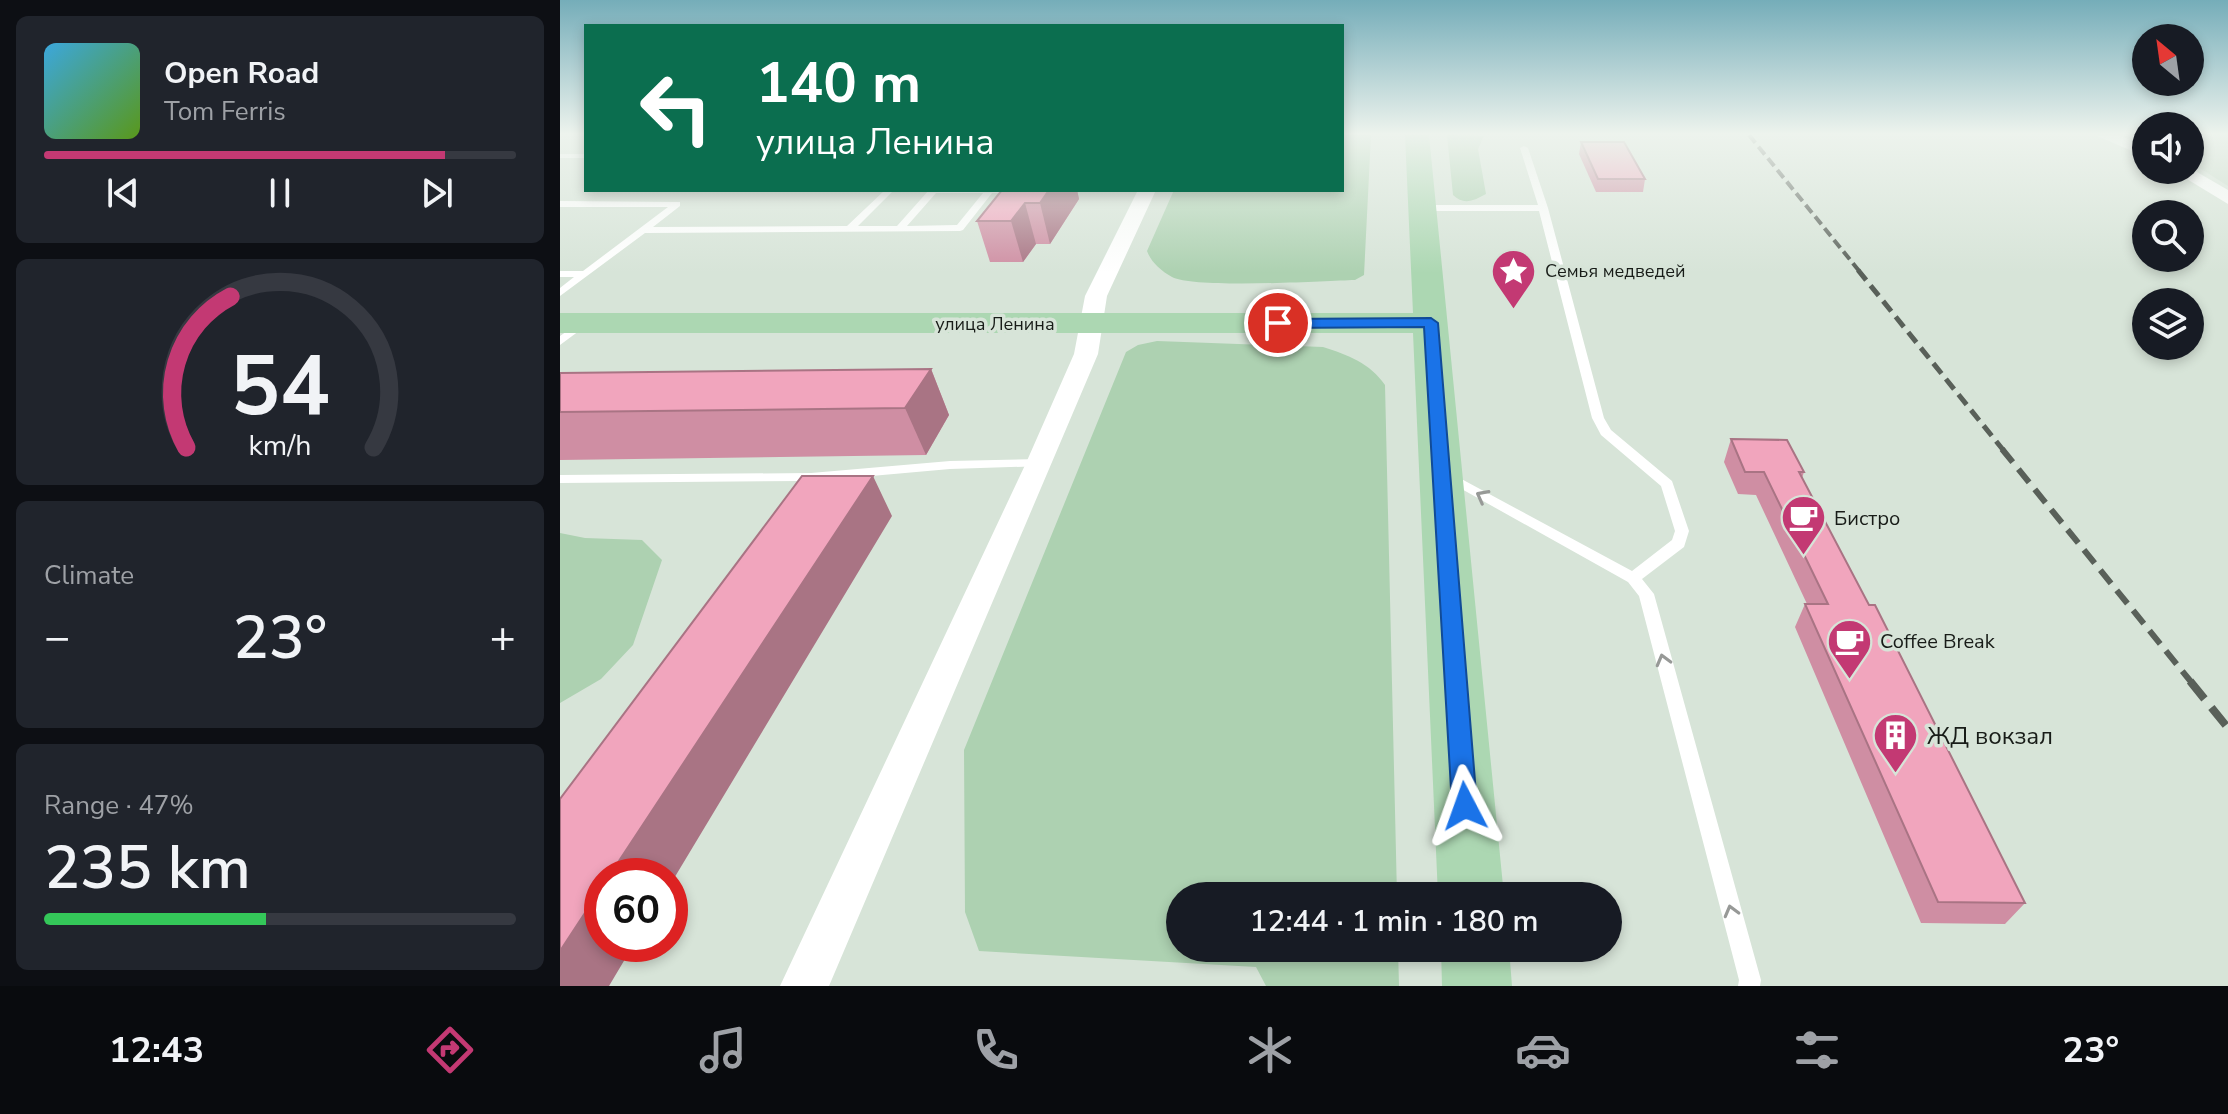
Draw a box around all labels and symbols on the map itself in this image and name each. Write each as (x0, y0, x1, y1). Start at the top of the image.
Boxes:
north arrow (2132, 24, 2204, 96)
place icon: Семья медведей (1490, 247, 1538, 310)
place label: Семья медведей (1545, 259, 1686, 283)
pin (1244, 289, 1312, 357)
street label: улица Ленина (935, 312, 1055, 336)
one-way arrow (1477, 490, 1491, 506)
cafe icon: Бистро (1779, 494, 1827, 557)
place label: Бистро (1834, 505, 1900, 532)
cafe icon: Coffee Break (1825, 617, 1873, 680)
place label: Coffee Break (1880, 628, 1996, 655)
one-way arrow (1656, 653, 1673, 667)
building icon: ЖД вокзал (1872, 712, 1920, 775)
place label: ЖД вокзал (1927, 720, 2053, 752)
position arrow (1423, 764, 1507, 848)
speed limit sign: 60 (584, 858, 688, 962)
one-way arrow (1724, 904, 1741, 918)

